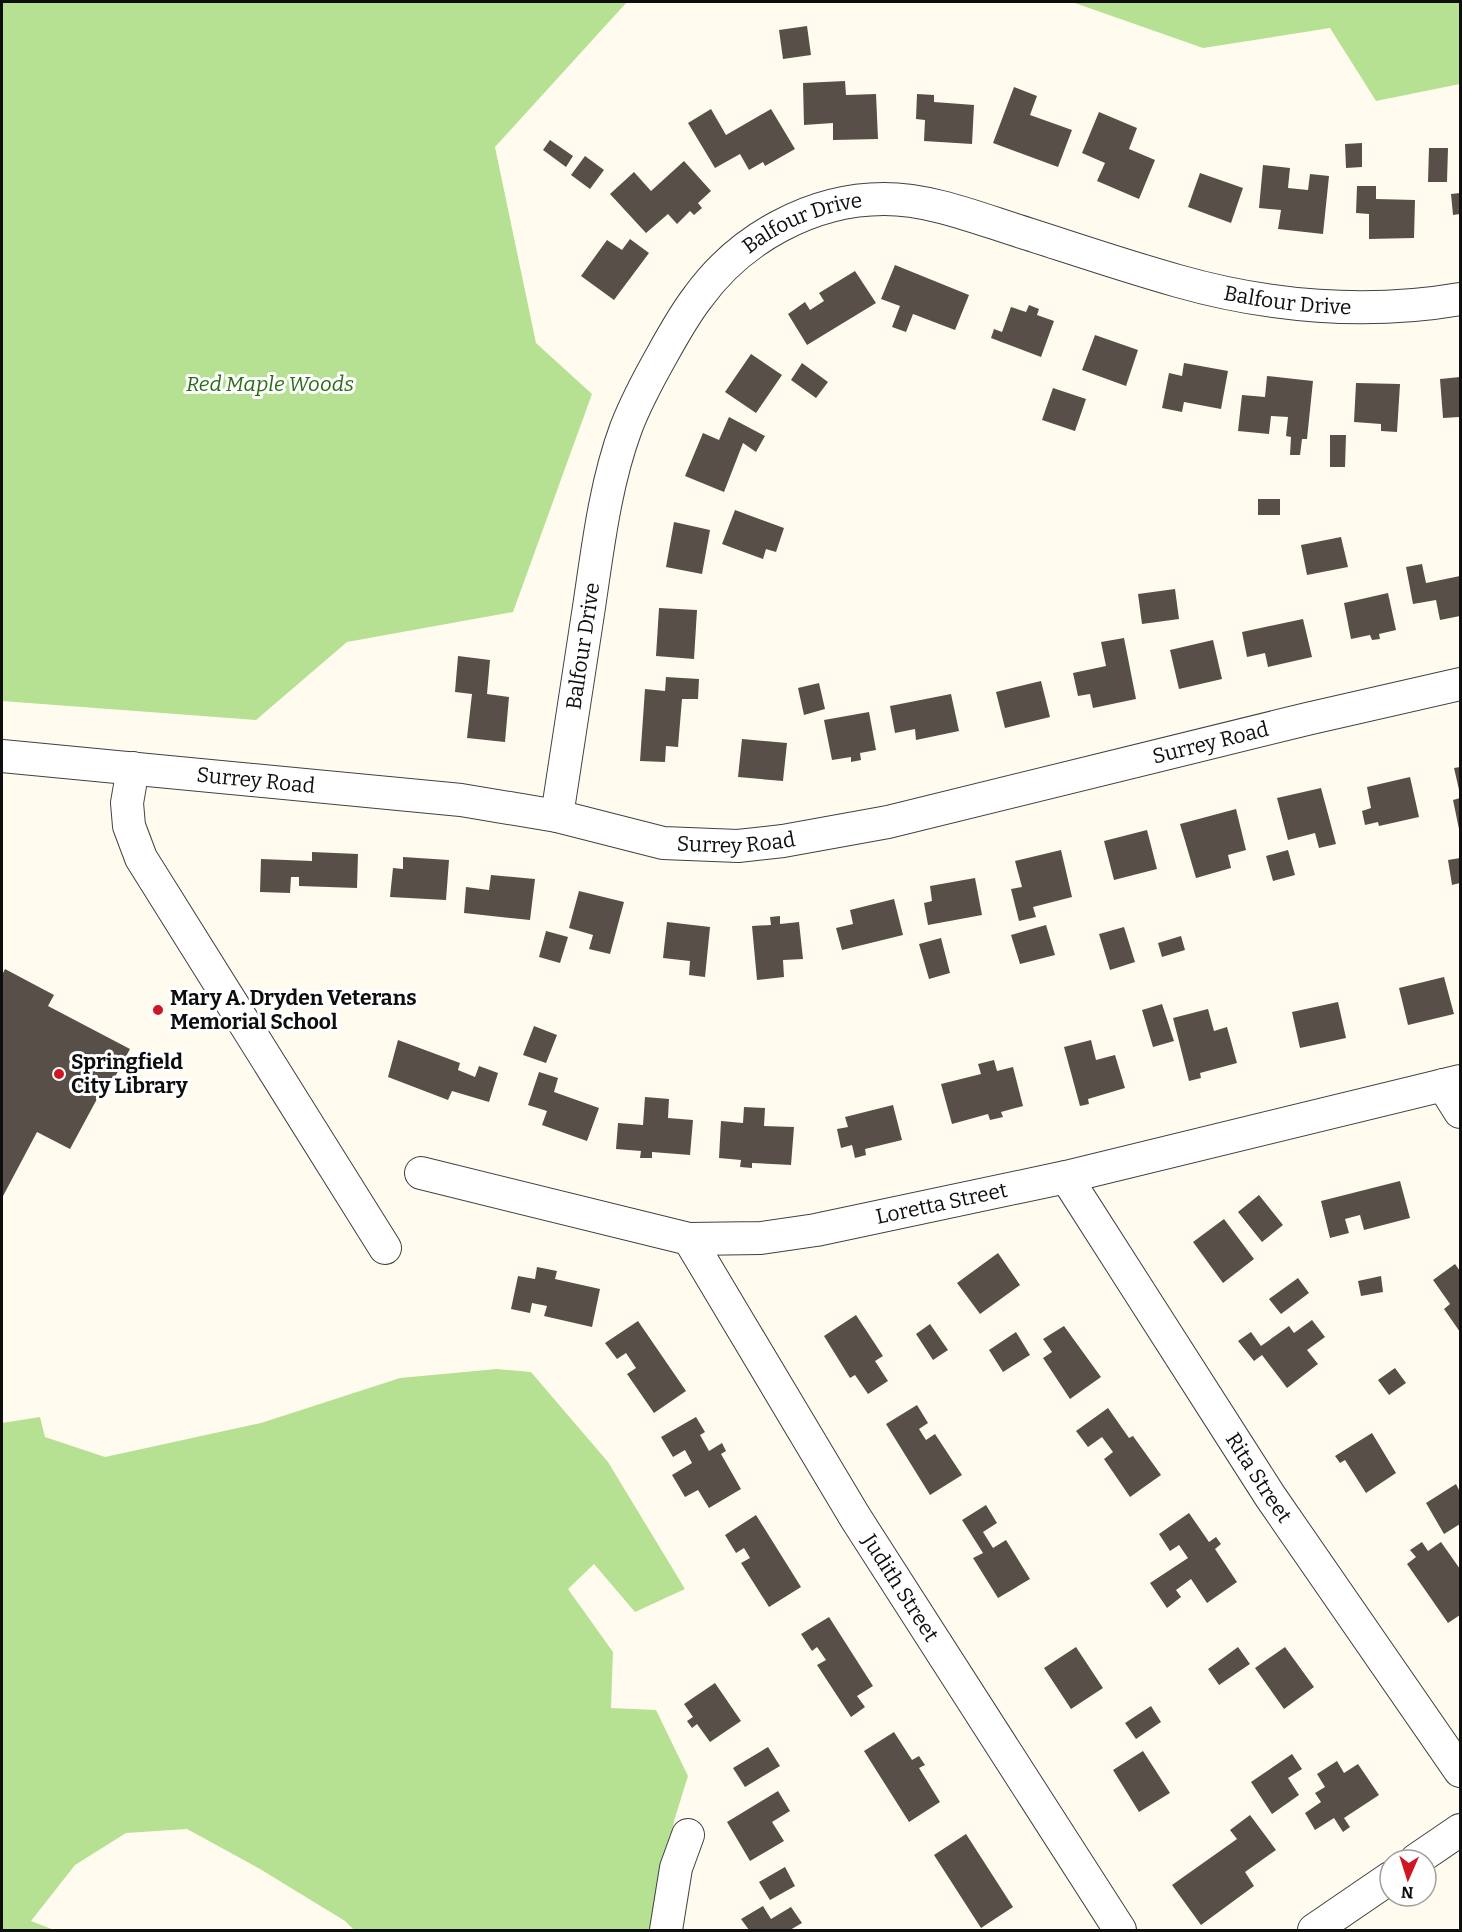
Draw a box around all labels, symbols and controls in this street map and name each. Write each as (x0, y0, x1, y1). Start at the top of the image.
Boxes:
street label: Balfour Drive (737, 187, 864, 259)
street label: Balfour Drive (1222, 280, 1352, 320)
park label: Red Maple Woods (186, 371, 354, 397)
street label: Balfour Drive (560, 581, 605, 711)
street label: Surrey Road (1150, 716, 1271, 770)
street label: Surrey Road (195, 762, 316, 799)
street label: Surrey Road (676, 826, 797, 859)
place label: Mary A. Dryden Veterans Memorial School (170, 985, 417, 1035)
marker: Mary A. Dryden Veterans Memorial School (151, 1003, 165, 1017)
place label: Springfield City Library (71, 1049, 188, 1099)
marker: Springfield City Library (52, 1067, 66, 1081)
street label: Loretta Street (873, 1177, 1010, 1230)
street label: Rita Street (1220, 1428, 1298, 1528)
street label: Judith Street (856, 1528, 945, 1647)
north arrow (1378, 1848, 1438, 1908)
text: N (1401, 1883, 1414, 1902)

